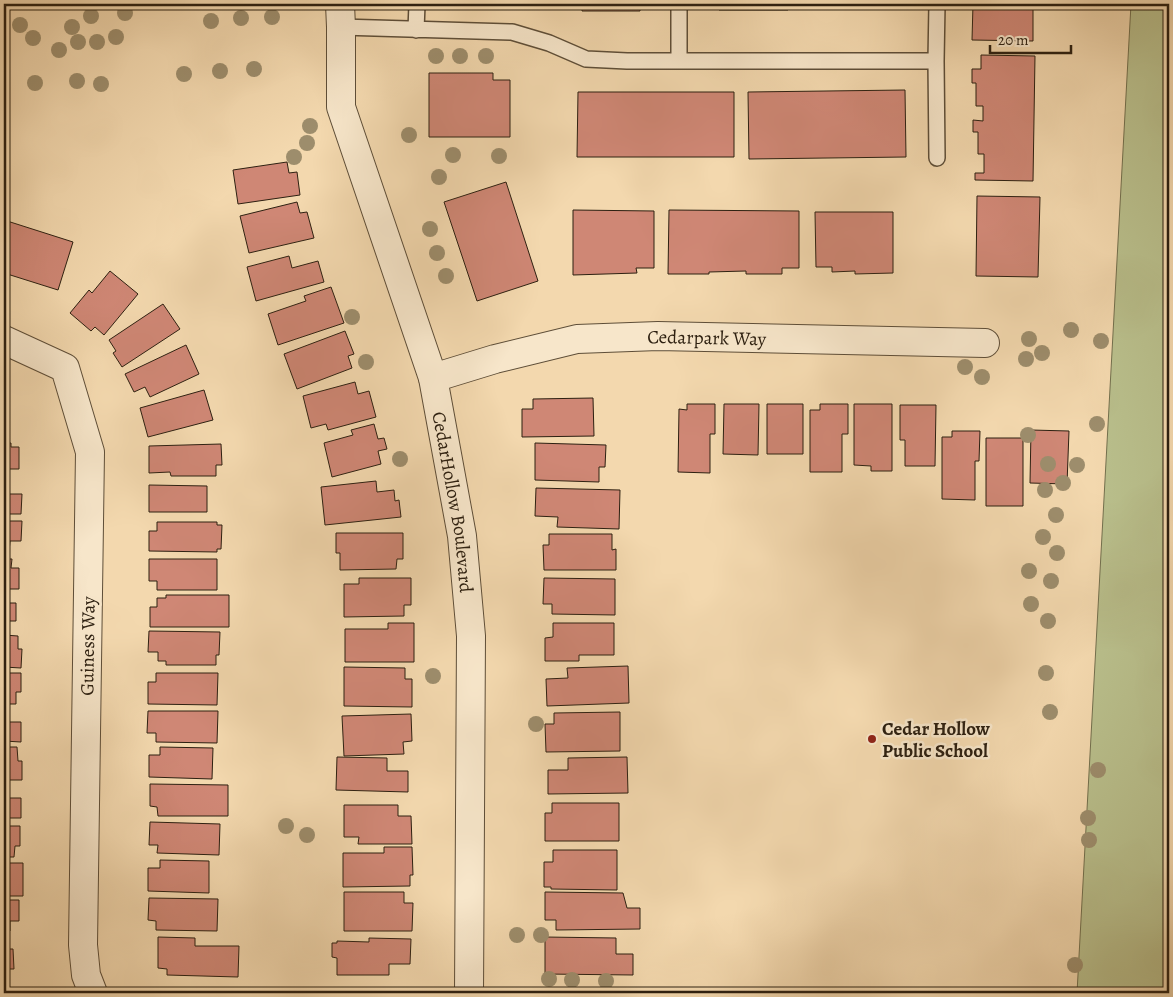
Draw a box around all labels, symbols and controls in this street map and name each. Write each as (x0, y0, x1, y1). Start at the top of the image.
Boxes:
scale bar (990, 22, 1072, 54)
text: 20 m (998, 30, 1029, 50)
street label: Cedarpark Way (647, 324, 767, 352)
street label: CedarHollow Boulevard (425, 409, 479, 595)
street label: Guiness Way (74, 596, 102, 696)
place label: Cedar Hollow Public School (882, 716, 991, 764)
marker: Cedar Hollow Public School (866, 733, 878, 745)

